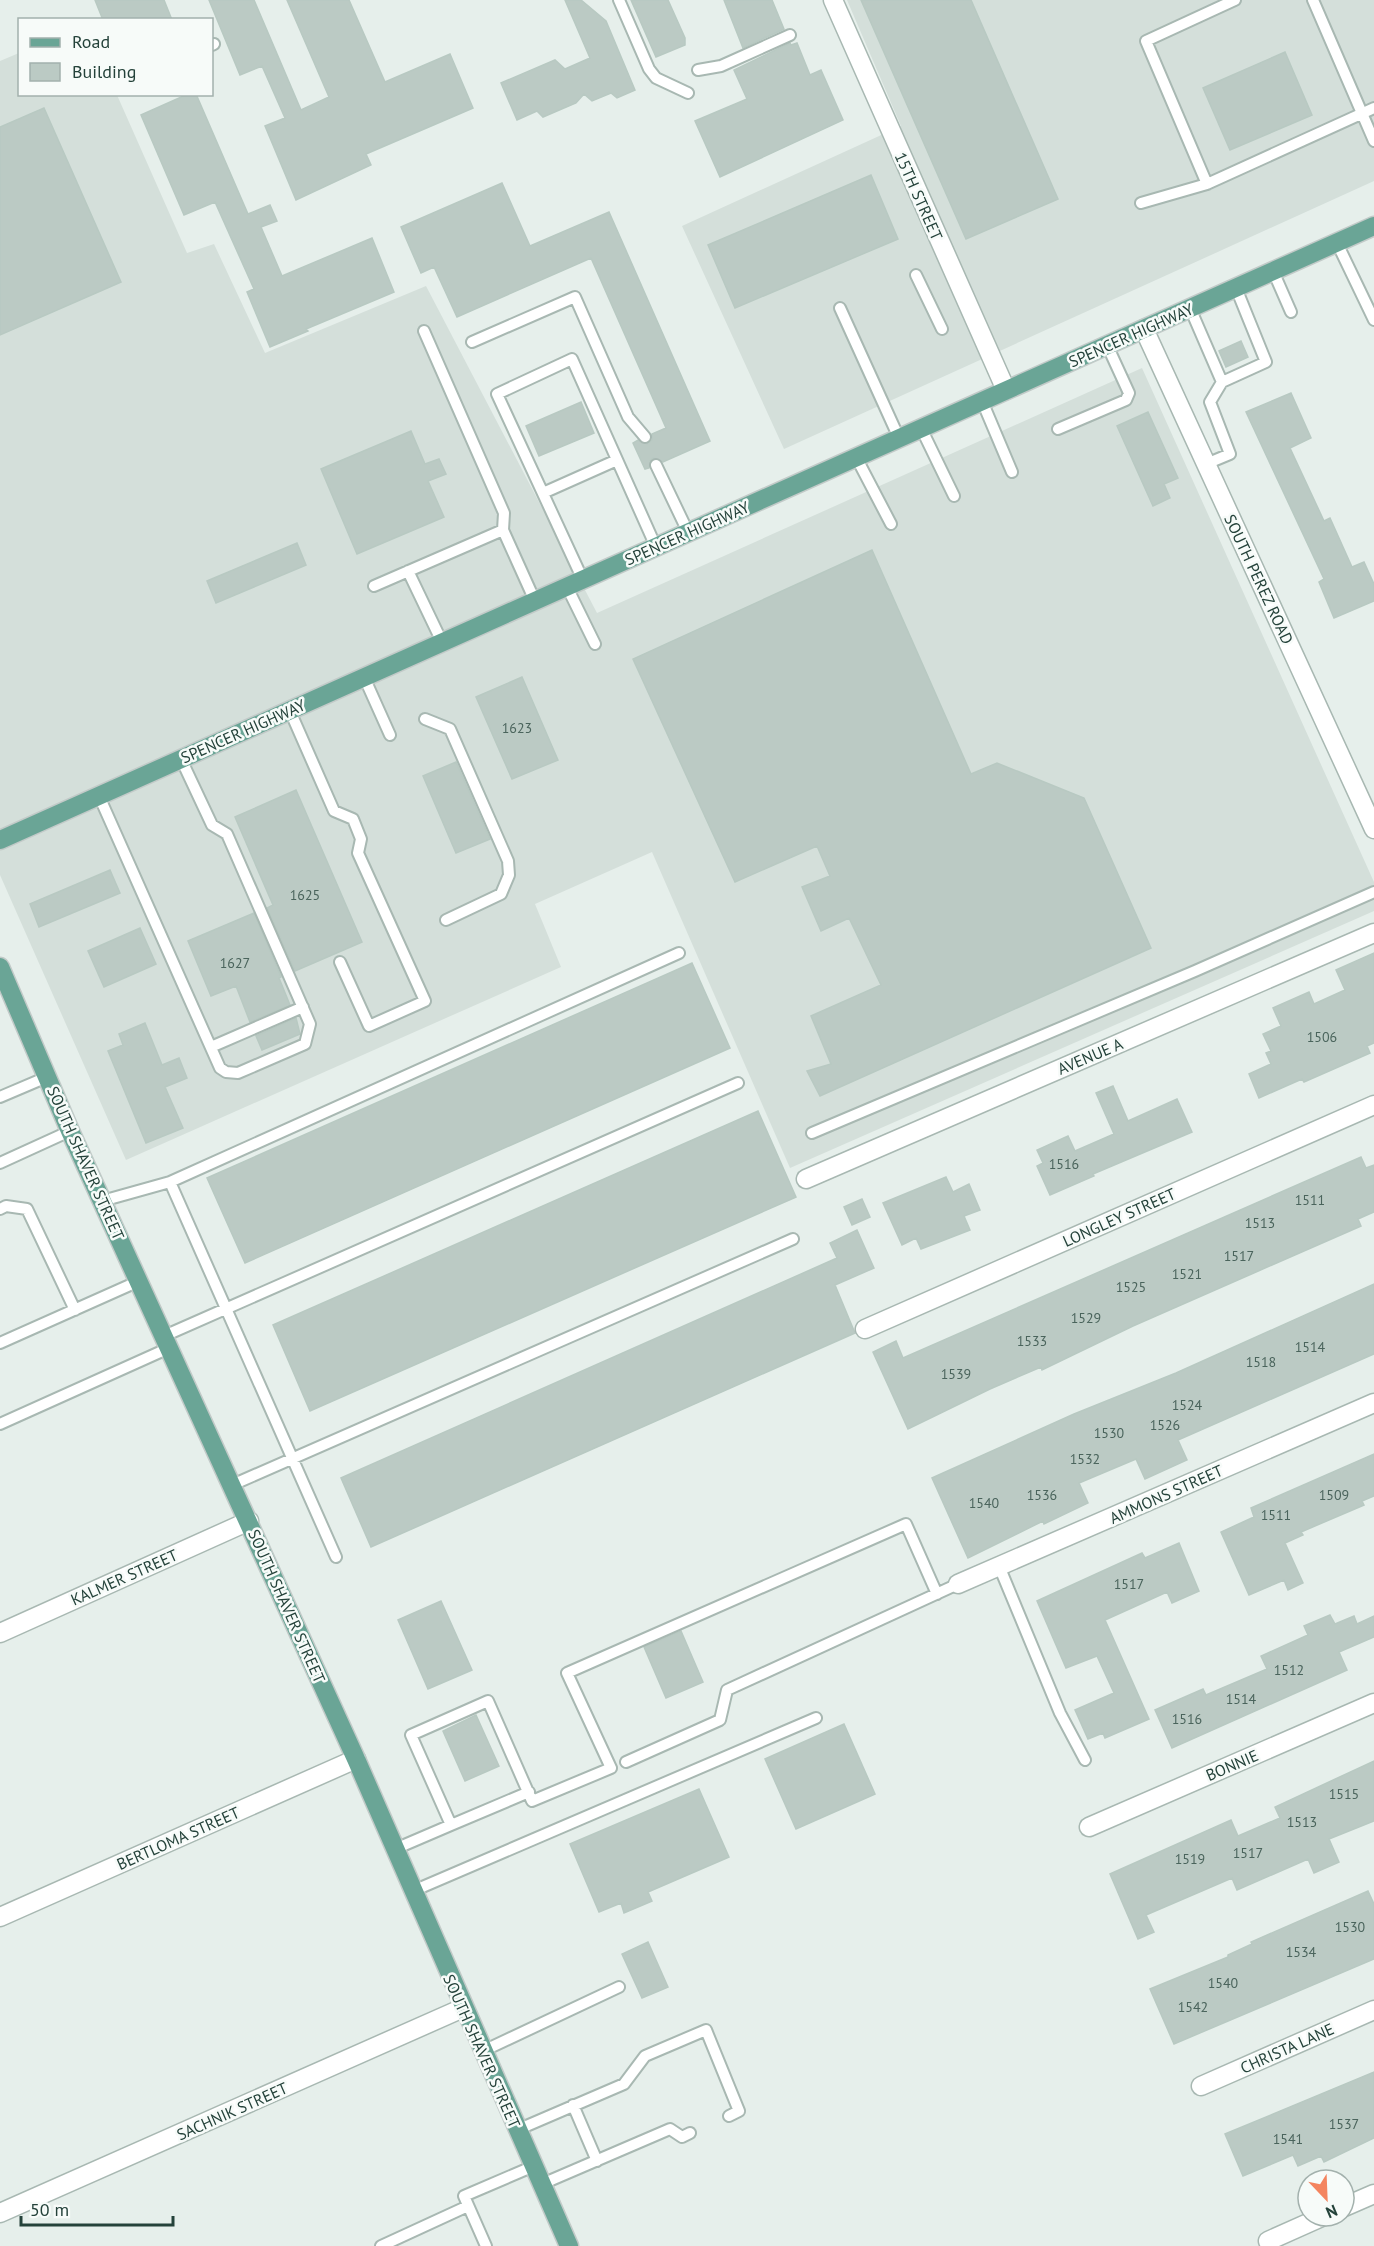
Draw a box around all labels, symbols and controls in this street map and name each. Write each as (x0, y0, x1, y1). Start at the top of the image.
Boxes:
legend (18, 18, 213, 96)
text: Road (72, 30, 110, 53)
text: Building (72, 60, 136, 83)
street label: 15TH STREET (891, 149, 947, 243)
street label: SPENCER HIGHWAY (1066, 299, 1196, 371)
street label: SPENCER HIGHWAY (622, 497, 752, 569)
street label: SOUTH PEREZ ROAD (1220, 511, 1298, 647)
street label: SPENCER HIGHWAY (178, 695, 308, 767)
house number: 1623 (502, 719, 532, 737)
house number: 1625 (290, 886, 320, 904)
house number: 1627 (220, 954, 250, 972)
house number: 1506 (1307, 1028, 1337, 1046)
street label: AVENUE A (1054, 1033, 1126, 1079)
street label: SOUTH SHAVER STREET (43, 1083, 129, 1243)
house number: 1516 (1049, 1155, 1079, 1173)
street label: LONGLEY STREET (1060, 1183, 1179, 1251)
house number: 1511 (1295, 1191, 1325, 1209)
house number: 1513 (1245, 1214, 1275, 1232)
house number: 1517 (1224, 1247, 1254, 1265)
house number: 1521 (1172, 1265, 1202, 1283)
house number: 1525 (1116, 1278, 1146, 1296)
house number: 1529 (1071, 1309, 1101, 1327)
house number: 1533 (1017, 1332, 1047, 1350)
house number: 1514 (1295, 1338, 1326, 1356)
house number: 1518 (1246, 1353, 1276, 1371)
house number: 1539 (941, 1365, 971, 1383)
house number: 1524 (1172, 1396, 1203, 1414)
house number: 1526 (1150, 1416, 1180, 1434)
house number: 1530 (1094, 1424, 1125, 1442)
house number: 1532 (1070, 1450, 1100, 1468)
street label: AMMONS STREET (1106, 1460, 1226, 1528)
house number: 1536 (1027, 1486, 1057, 1504)
house number: 1509 (1319, 1486, 1349, 1504)
house number: 1540 (969, 1494, 1000, 1512)
house number: 1511 (1261, 1506, 1291, 1524)
street label: SOUTH SHAVER STREET (244, 1526, 330, 1686)
street label: KALMER STREET (67, 1544, 181, 1609)
house number: 1517 (1114, 1575, 1144, 1593)
house number: 1512 (1274, 1661, 1304, 1679)
house number: 1514 (1226, 1690, 1257, 1708)
house number: 1516 (1172, 1710, 1202, 1728)
street label: BONNIE (1203, 1745, 1261, 1785)
house number: 1515 (1329, 1785, 1359, 1803)
street label: BERTLOMA STREET (114, 1802, 242, 1874)
house number: 1513 (1287, 1813, 1317, 1831)
house number: 1517 (1233, 1844, 1263, 1862)
house number: 1519 (1175, 1850, 1205, 1868)
house number: 1530 (1335, 1918, 1366, 1936)
house number: 1534 (1286, 1943, 1317, 1961)
street label: SOUTH SHAVER STREET (439, 1971, 525, 2131)
house number: 1540 (1208, 1974, 1239, 1992)
house number: 1542 (1178, 1998, 1208, 2016)
street label: CHRISTA LANE (1237, 2018, 1337, 2078)
street label: SACHNIK STREET (173, 2078, 291, 2144)
house number: 1537 (1329, 2115, 1359, 2133)
house number: 1541 (1273, 2130, 1303, 2148)
north arrow (1296, 2168, 1356, 2228)
scale bar (21, 2189, 172, 2227)
text: 50 m (30, 2198, 69, 2221)
text: N (1323, 2201, 1341, 2223)

